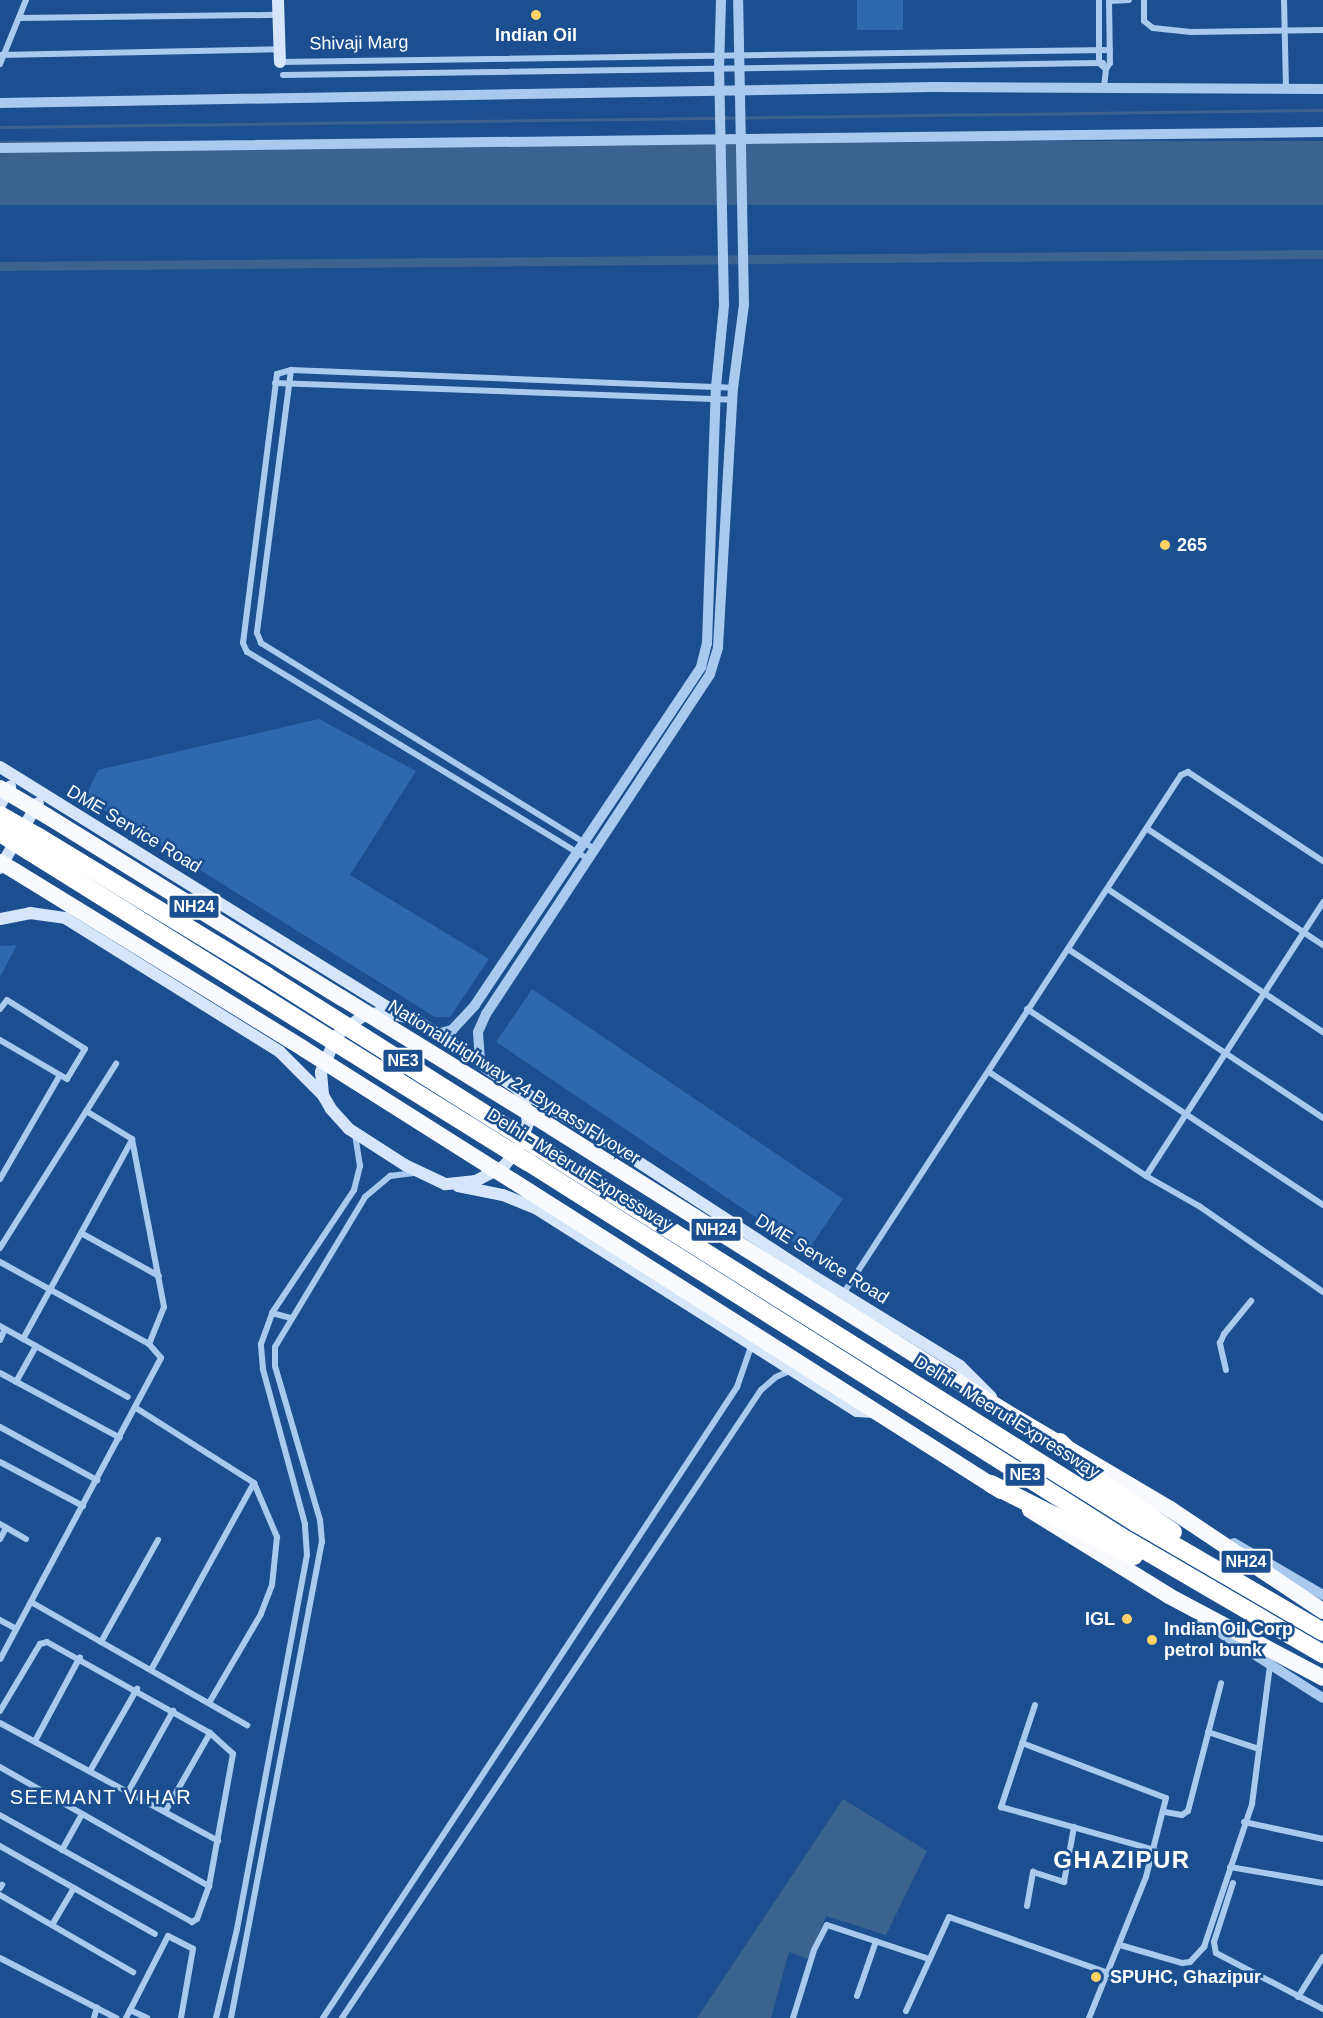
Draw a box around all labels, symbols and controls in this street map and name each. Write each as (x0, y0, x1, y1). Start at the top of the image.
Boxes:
marker: Indian Oil (529, 8, 543, 22)
place label: Indian Oil (495, 24, 577, 46)
street label: Shivaji Marg (309, 31, 409, 55)
place label: 265 (1177, 534, 1207, 556)
marker: 265 (1158, 538, 1172, 552)
street label: DME Service Road (63, 780, 205, 878)
road number: NH24 (167, 894, 221, 920)
street label: National Highway 24 Bypass Flyover (384, 995, 644, 1169)
road number: NE3 (380, 1048, 426, 1074)
street label: Delhi - Meerut Expressway (483, 1104, 677, 1236)
street label: DME Service Road (751, 1209, 893, 1309)
road number: NH24 (689, 1217, 743, 1243)
street label: Delhi - Meerut Expressway (910, 1351, 1104, 1483)
road number: NE3 (1002, 1462, 1048, 1488)
road number: NH24 (1219, 1549, 1273, 1575)
place label: IGL (1085, 1608, 1115, 1630)
marker: IGL (1120, 1612, 1134, 1626)
place label: Indian Oil Corp petrol bunk (1164, 1619, 1293, 1662)
marker: Indian Oil Corp petrol bunk (1145, 1633, 1159, 1647)
district label: SEEMANT VIHAR (10, 1785, 192, 1809)
district label: GHAZIPUR (1053, 1846, 1191, 1874)
place label: SPUHC, Ghazipur (1110, 1966, 1261, 1988)
marker: SPUHC, Ghazipur (1087, 1968, 1105, 1986)

